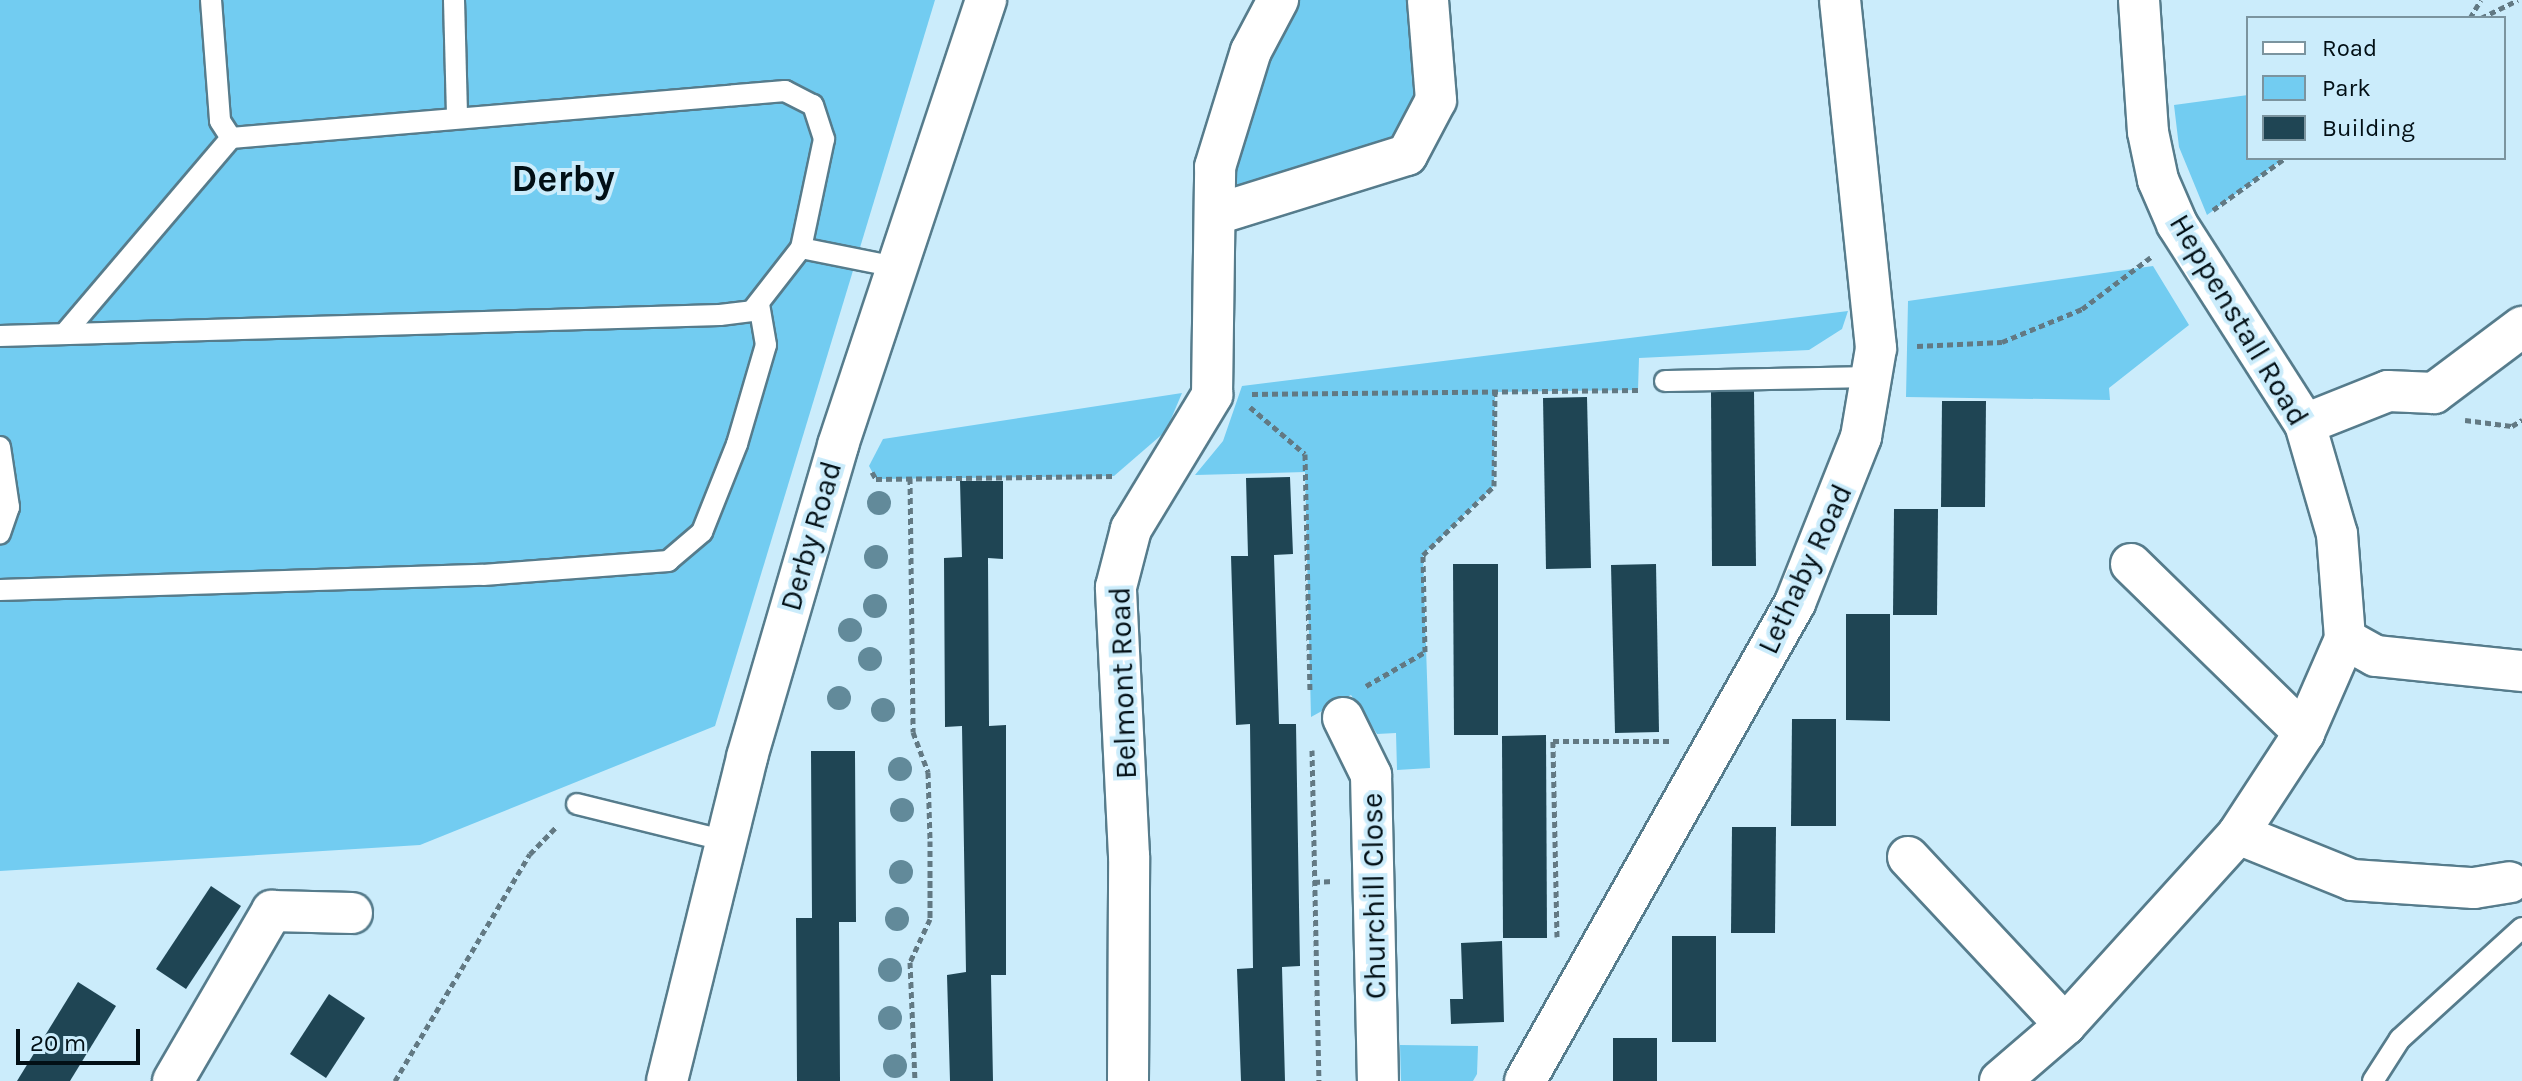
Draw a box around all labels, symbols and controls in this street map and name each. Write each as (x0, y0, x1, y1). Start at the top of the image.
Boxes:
legend (2246, 16, 2506, 160)
text: Road (2322, 34, 2377, 62)
text: Park (2322, 74, 2371, 102)
text: Building (2322, 114, 2415, 142)
district label: Derby (511, 156, 615, 202)
street label: Heppenstall Road (2162, 208, 2316, 432)
street label: Derby Road (772, 457, 850, 615)
street label: Lethaby Road (1750, 478, 1860, 660)
street label: Belmont Road (1102, 586, 1144, 780)
street label: Churchill Close (1354, 793, 1394, 999)
scale bar (20, 1013, 144, 1063)
text: 20 m (30, 1029, 86, 1057)

